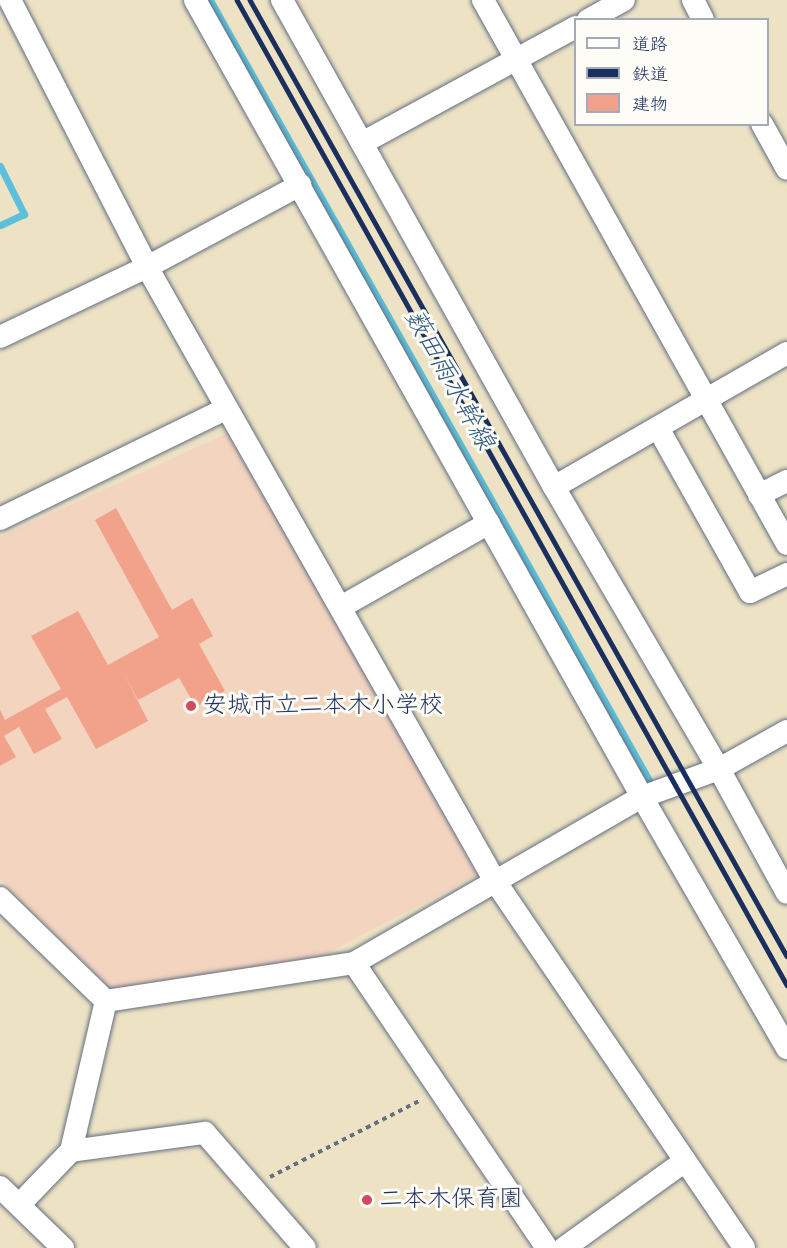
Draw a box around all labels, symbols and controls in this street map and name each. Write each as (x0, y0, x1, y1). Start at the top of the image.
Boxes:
legend (574, 18, 769, 126)
text: 道路 (632, 33, 668, 57)
text: 鉄道 (632, 63, 668, 87)
text: 建物 (632, 93, 668, 117)
water label: 薮田雨水幹線 (397, 304, 499, 456)
place label: 安城市立二本木小学校 (203, 692, 443, 720)
marker: 安城市立二本木小学校 (184, 699, 198, 713)
place label: 二本木保育園 (379, 1186, 523, 1214)
marker: 二本木保育園 (360, 1193, 374, 1207)

